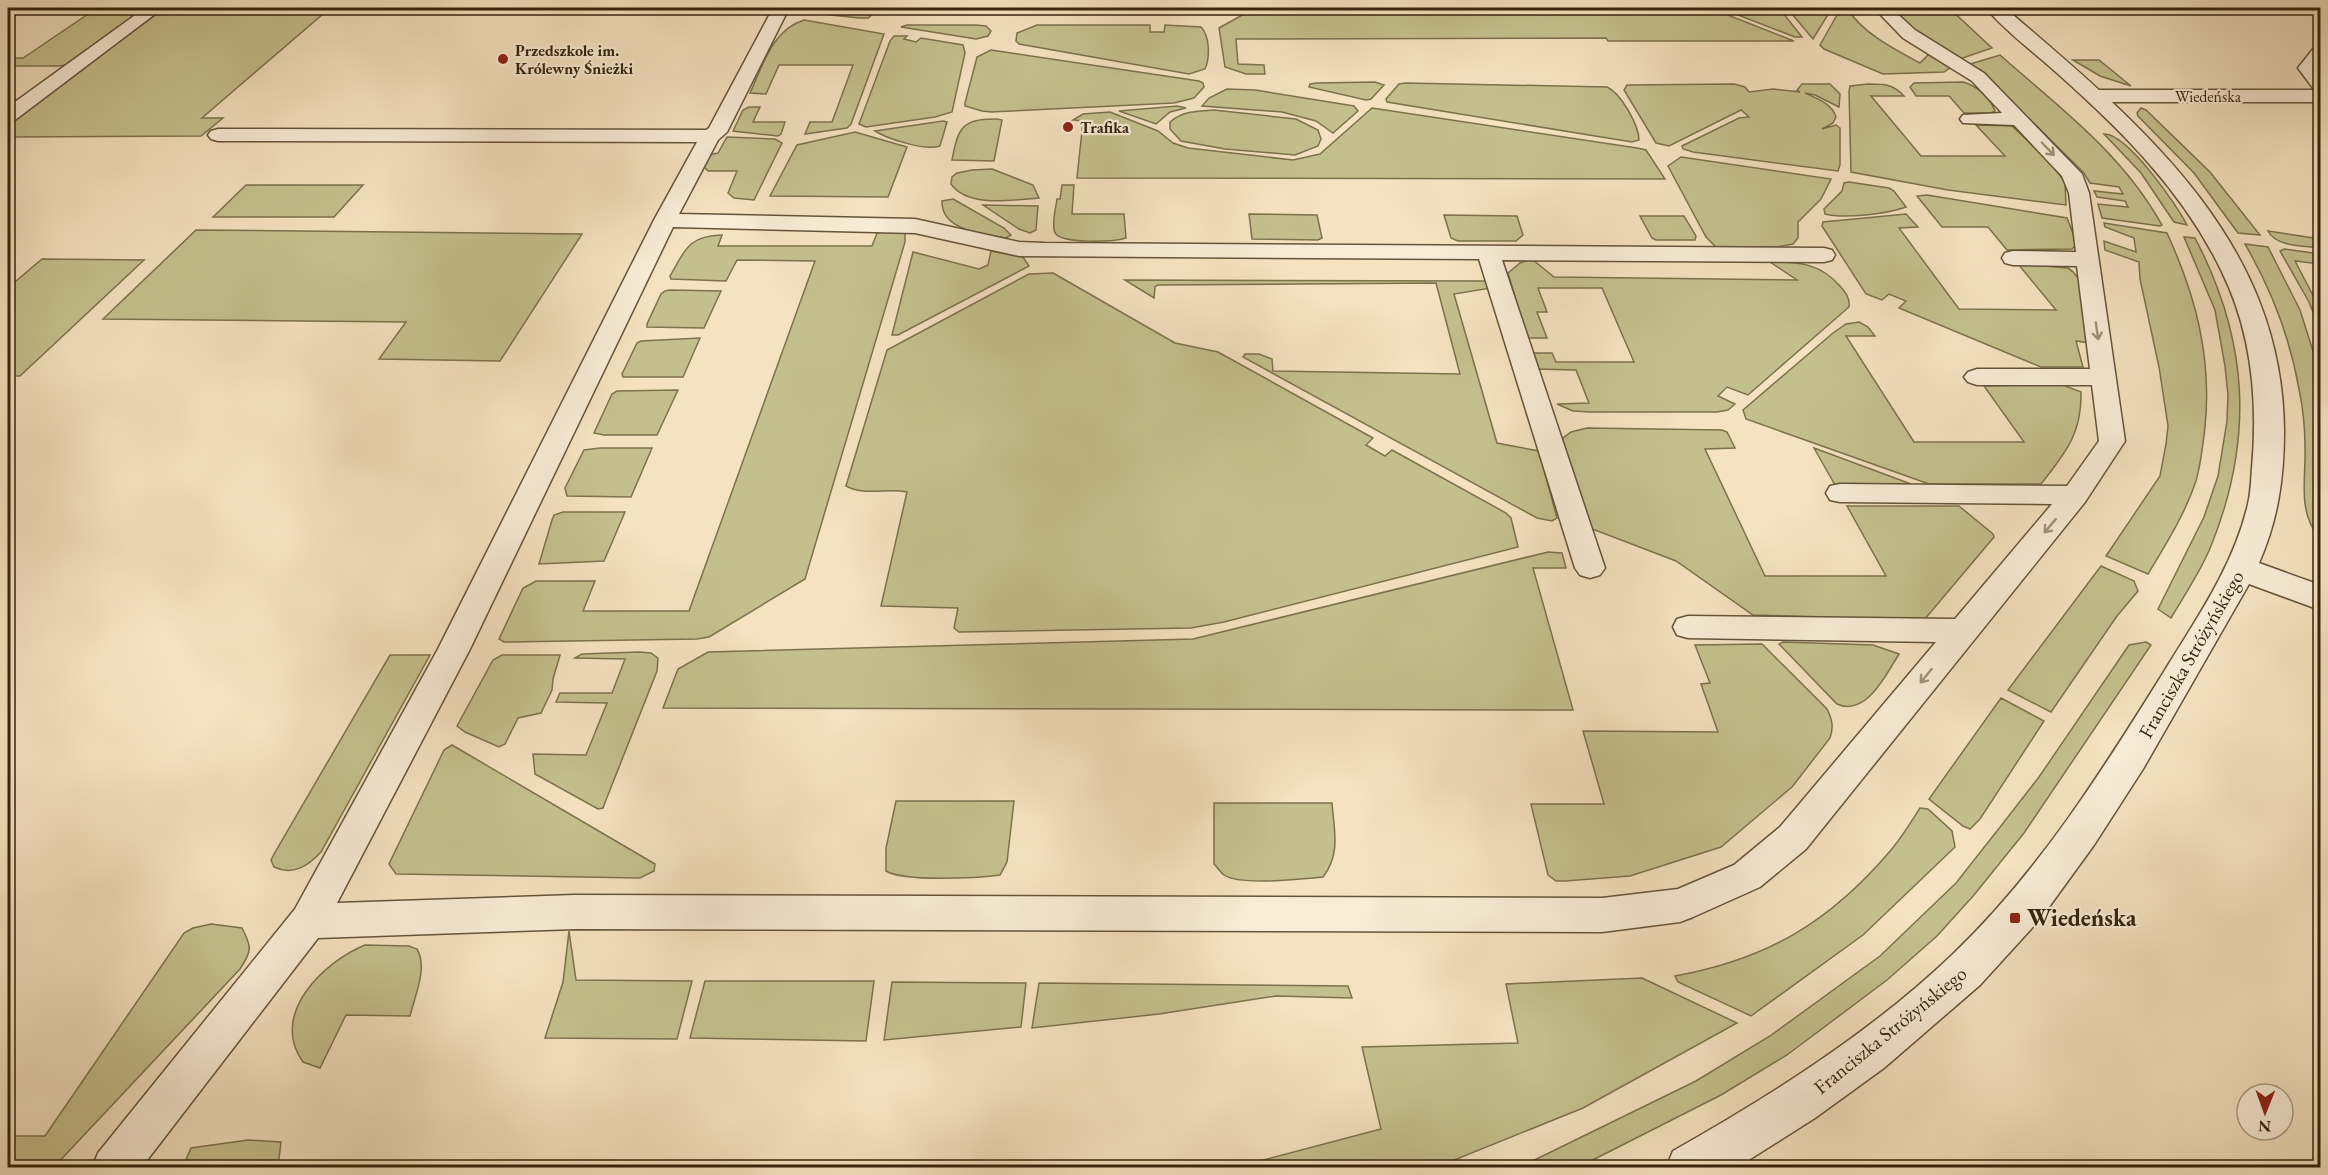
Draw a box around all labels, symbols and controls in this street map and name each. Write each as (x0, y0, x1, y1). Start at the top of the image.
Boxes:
place label: Przedszkole im. Królewny Śnieżki (515, 40, 633, 79)
marker: Przedszkole im. Królewny Śnieżki (496, 52, 510, 66)
street label: Wiedeńska (2175, 86, 2242, 107)
place label: Trafika (1080, 117, 1130, 138)
marker: Trafika (1061, 120, 1075, 134)
one-way arrow (2040, 141, 2055, 156)
one-way arrow (2092, 321, 2103, 341)
one-way arrow (2043, 518, 2056, 534)
street label: Franciszka Stróżyńskiego (2132, 565, 2250, 743)
one-way arrow (1919, 668, 1932, 684)
place label: Wiedeńska (2027, 902, 2137, 933)
marker: Wiedeńska (2008, 911, 2022, 925)
street label: Franciszka Stróżyńskiego (1808, 960, 1972, 1100)
north arrow (2235, 1082, 2295, 1142)
text: N (2258, 1116, 2271, 1137)

